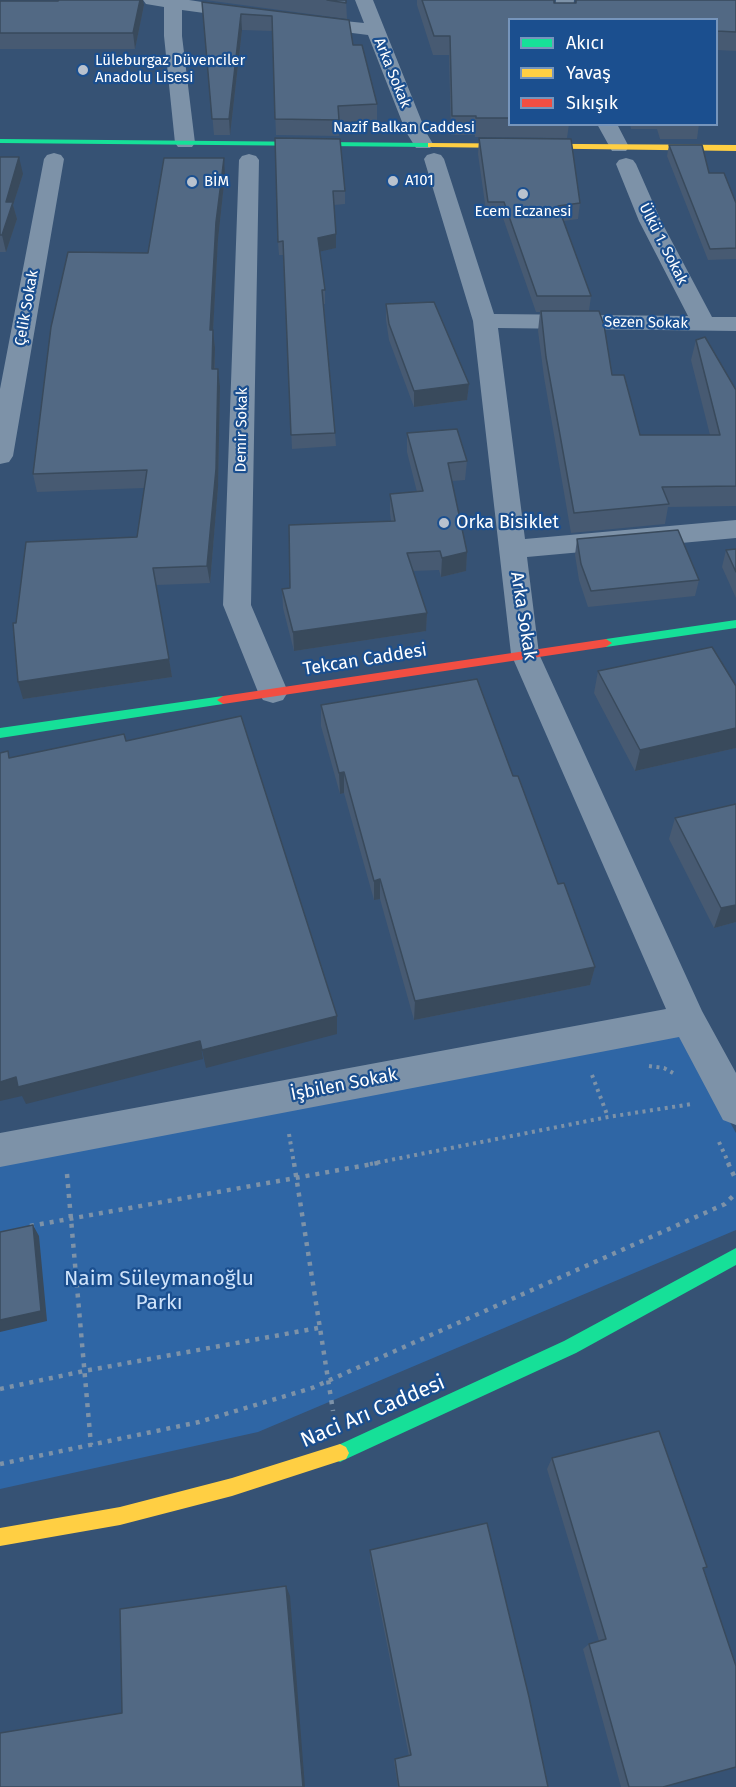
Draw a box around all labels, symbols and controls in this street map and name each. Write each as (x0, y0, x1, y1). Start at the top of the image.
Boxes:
legend (508, 18, 718, 126)
text: Akıcı (566, 32, 604, 54)
street label: Arka Sokak (370, 35, 414, 111)
place label: Lüleburgaz Düvenciler Anadolu Lisesi (95, 52, 245, 87)
text: Yavaş (566, 62, 611, 84)
marker: Lüleburgaz Düvenciler Anadolu Lisesi (76, 63, 90, 77)
text: Sıkışık (566, 92, 618, 114)
street label: Nazif Balkan Caddesi (333, 119, 475, 137)
place label: A101 (405, 172, 434, 190)
place label: BİM (204, 173, 229, 191)
marker: A101 (386, 174, 400, 188)
marker: BİM (185, 175, 199, 189)
marker: Ecem Eczanesi (516, 187, 530, 201)
street label: Ülkü 1. Sokak (635, 200, 691, 288)
place label: Ecem Eczanesi (474, 203, 572, 221)
street label: Çelik Sokak (11, 269, 43, 347)
street label: Sezen Sokak (604, 313, 688, 333)
street label: Demir Sokak (232, 387, 252, 473)
place label: Orka Bisiklet (456, 512, 559, 534)
marker: Orka Bisiklet (437, 516, 451, 530)
street label: Arka Sokak (505, 570, 541, 662)
street label: Tekcan Caddesi (301, 640, 429, 680)
street label: İşbilen Sokak (289, 1064, 399, 1106)
park label: Naim Süleymanoğlu Parkı (64, 1266, 254, 1316)
street label: Naci Arı Caddesi (297, 1370, 449, 1454)

